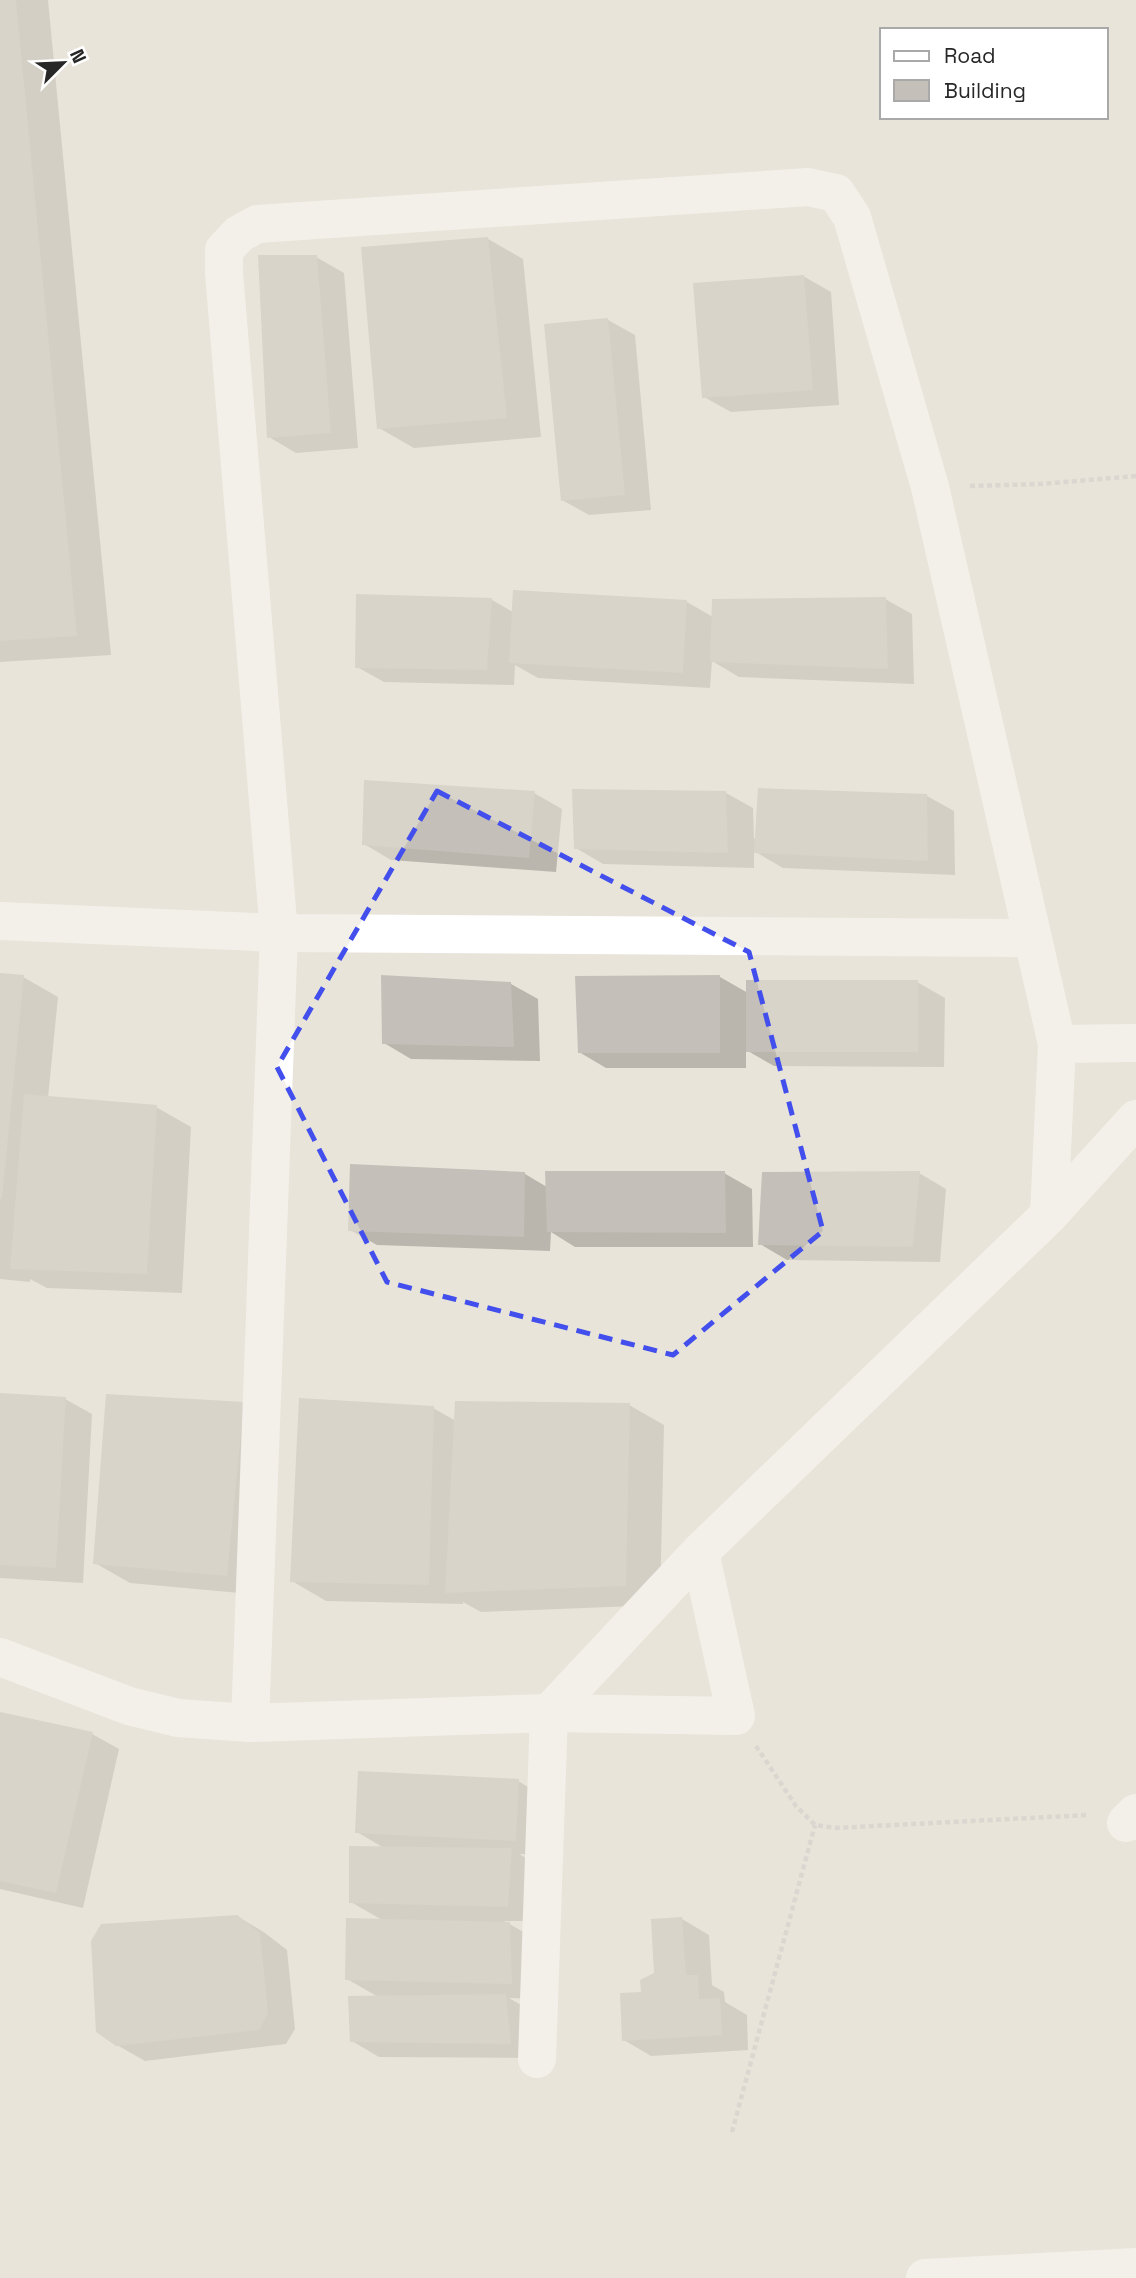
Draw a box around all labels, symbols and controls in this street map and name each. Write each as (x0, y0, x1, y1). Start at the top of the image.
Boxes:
north arrow (28, 28, 98, 98)
legend (880, 28, 1108, 119)
text: Road (944, 42, 996, 69)
text: N (64, 45, 92, 67)
text: Building (944, 77, 1026, 104)

